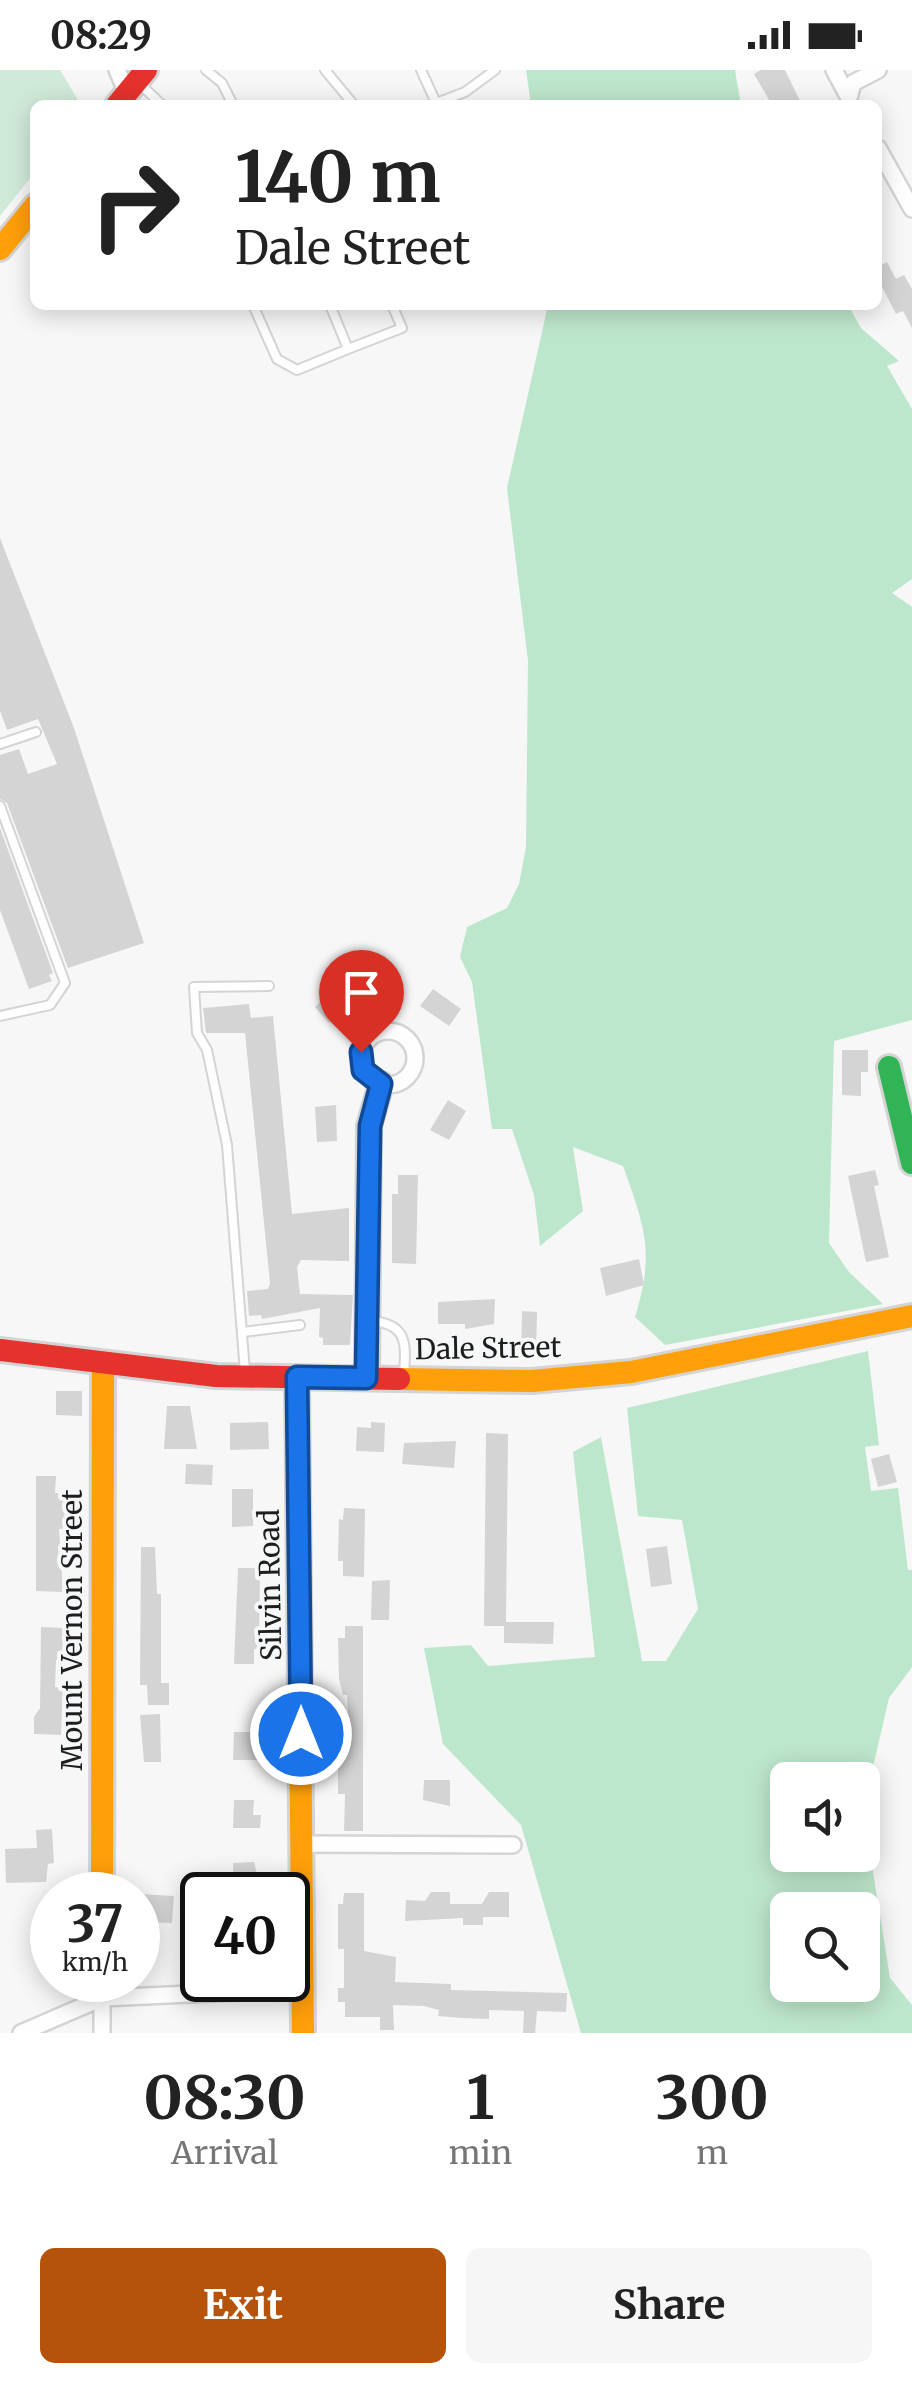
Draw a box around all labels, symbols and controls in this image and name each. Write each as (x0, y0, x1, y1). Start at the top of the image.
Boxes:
text: 08:29 (50, 12, 152, 59)
text: 140 m (235, 133, 441, 221)
icon: right (70, 140, 200, 270)
text: Dale Street (235, 220, 470, 276)
pin (319, 950, 404, 1053)
icon: arrive (334, 965, 389, 1020)
street label: Dale Street (415, 1329, 562, 1367)
street label: Mount Vernon Street (54, 1489, 90, 1771)
street label: Silvin Road (251, 1509, 289, 1661)
position arrow (249, 1682, 353, 1786)
map controls (770, 1762, 880, 2002)
button: sound (770, 1762, 880, 1872)
speed limit sign: 40 (180, 1872, 310, 2002)
button: search (770, 1892, 880, 2002)
text: 37 (67, 1893, 123, 1956)
text: km/h (62, 1946, 128, 1978)
text: 08:30 (143, 2060, 306, 2135)
text: 1 (467, 2060, 494, 2135)
text: 300 (655, 2060, 769, 2135)
text: Arrival (171, 2133, 278, 2173)
text: min (449, 2133, 512, 2173)
text: m (696, 2133, 728, 2173)
button: Exit (40, 2248, 446, 2363)
button: Share (466, 2248, 872, 2363)

